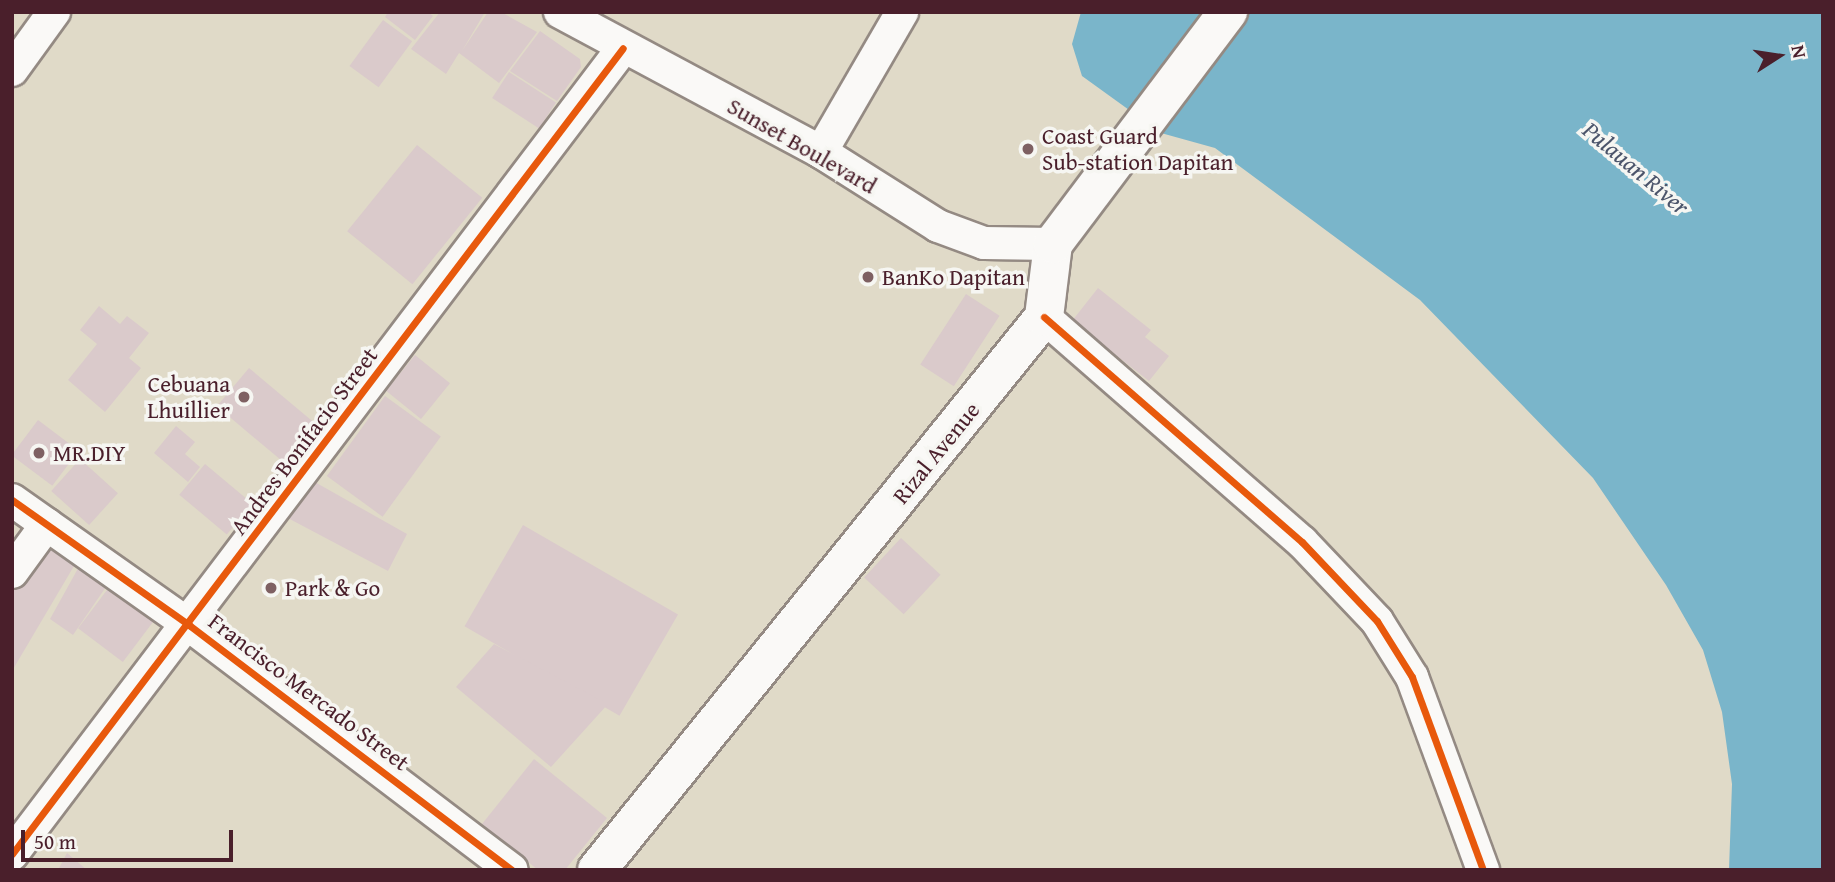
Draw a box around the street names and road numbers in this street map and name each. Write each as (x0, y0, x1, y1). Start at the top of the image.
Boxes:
street label: Sunset Boulevard (723, 92, 881, 200)
street label: Andres Bonifacio Street (225, 342, 383, 540)
street label: Rizal Avenue (887, 397, 985, 509)
street label: Francisco Mercado Street (203, 608, 415, 776)

